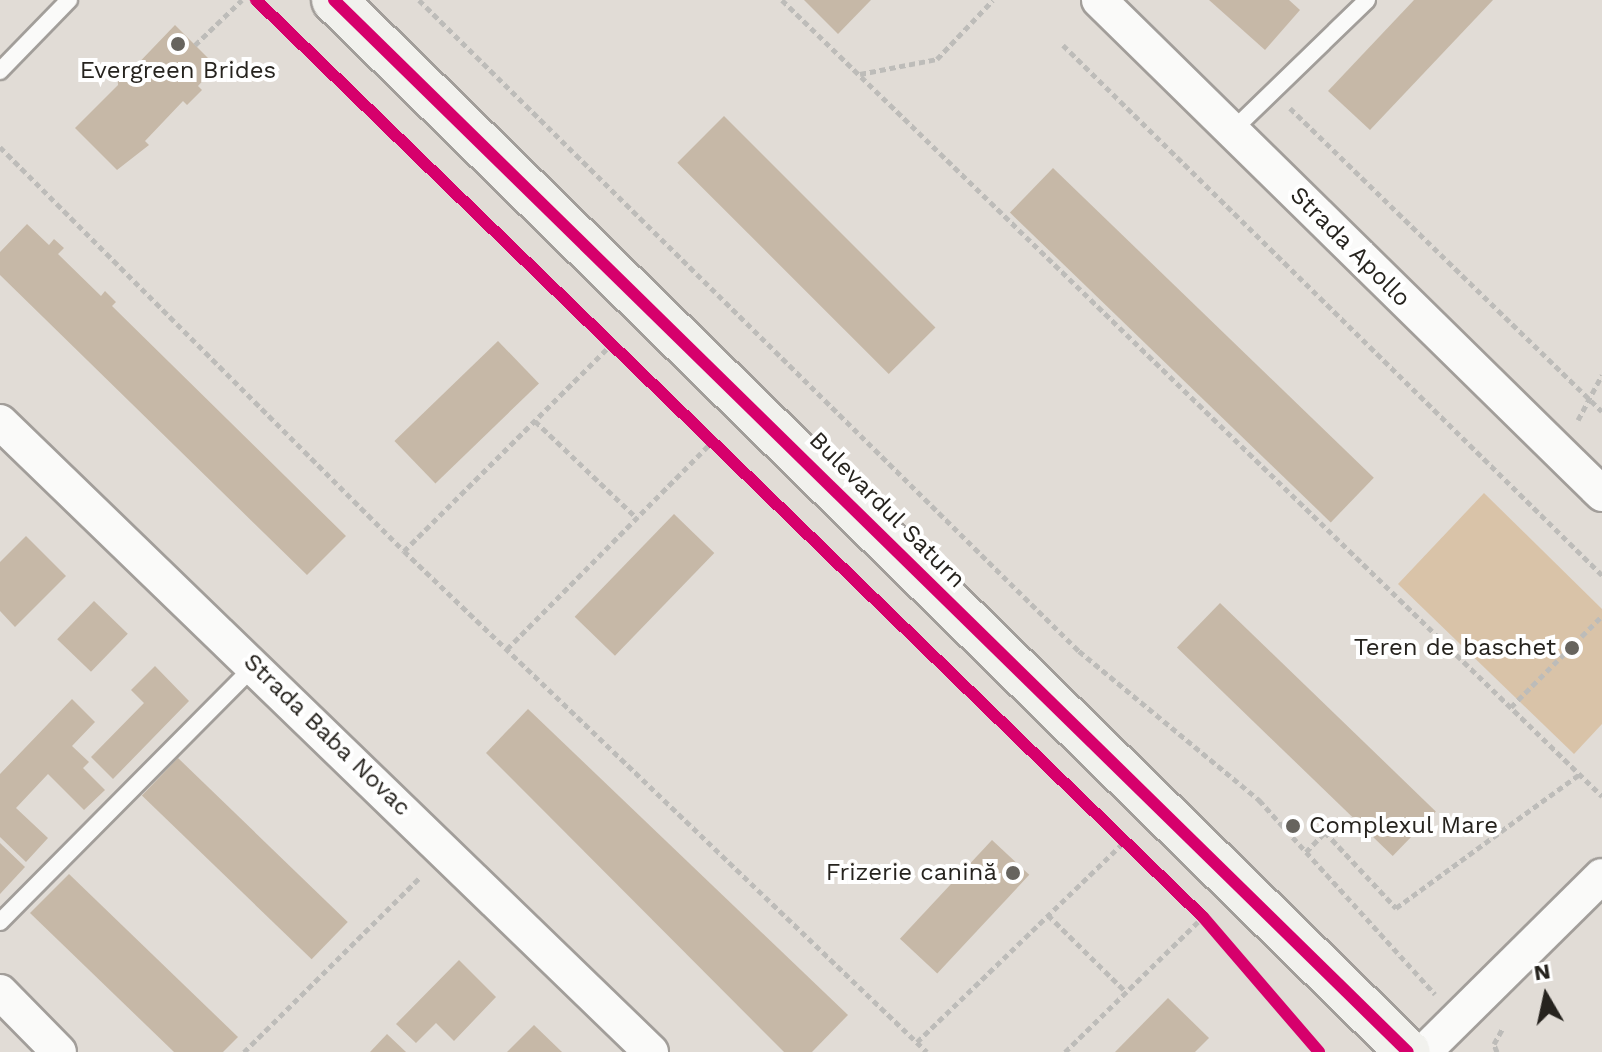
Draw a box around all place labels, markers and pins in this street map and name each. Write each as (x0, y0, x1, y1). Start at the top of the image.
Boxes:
marker: Evergreen Brides (169, 35, 187, 53)
place label: Evergreen Brides (80, 57, 276, 85)
place label: Teren de baschet (1354, 634, 1556, 662)
marker: Teren de baschet (1563, 639, 1581, 657)
place label: Complexul Mare (1309, 812, 1499, 840)
marker: Complexul Mare (1284, 817, 1302, 835)
place label: Frizerie canină (826, 859, 997, 887)
marker: Frizerie canină (1004, 864, 1022, 882)

